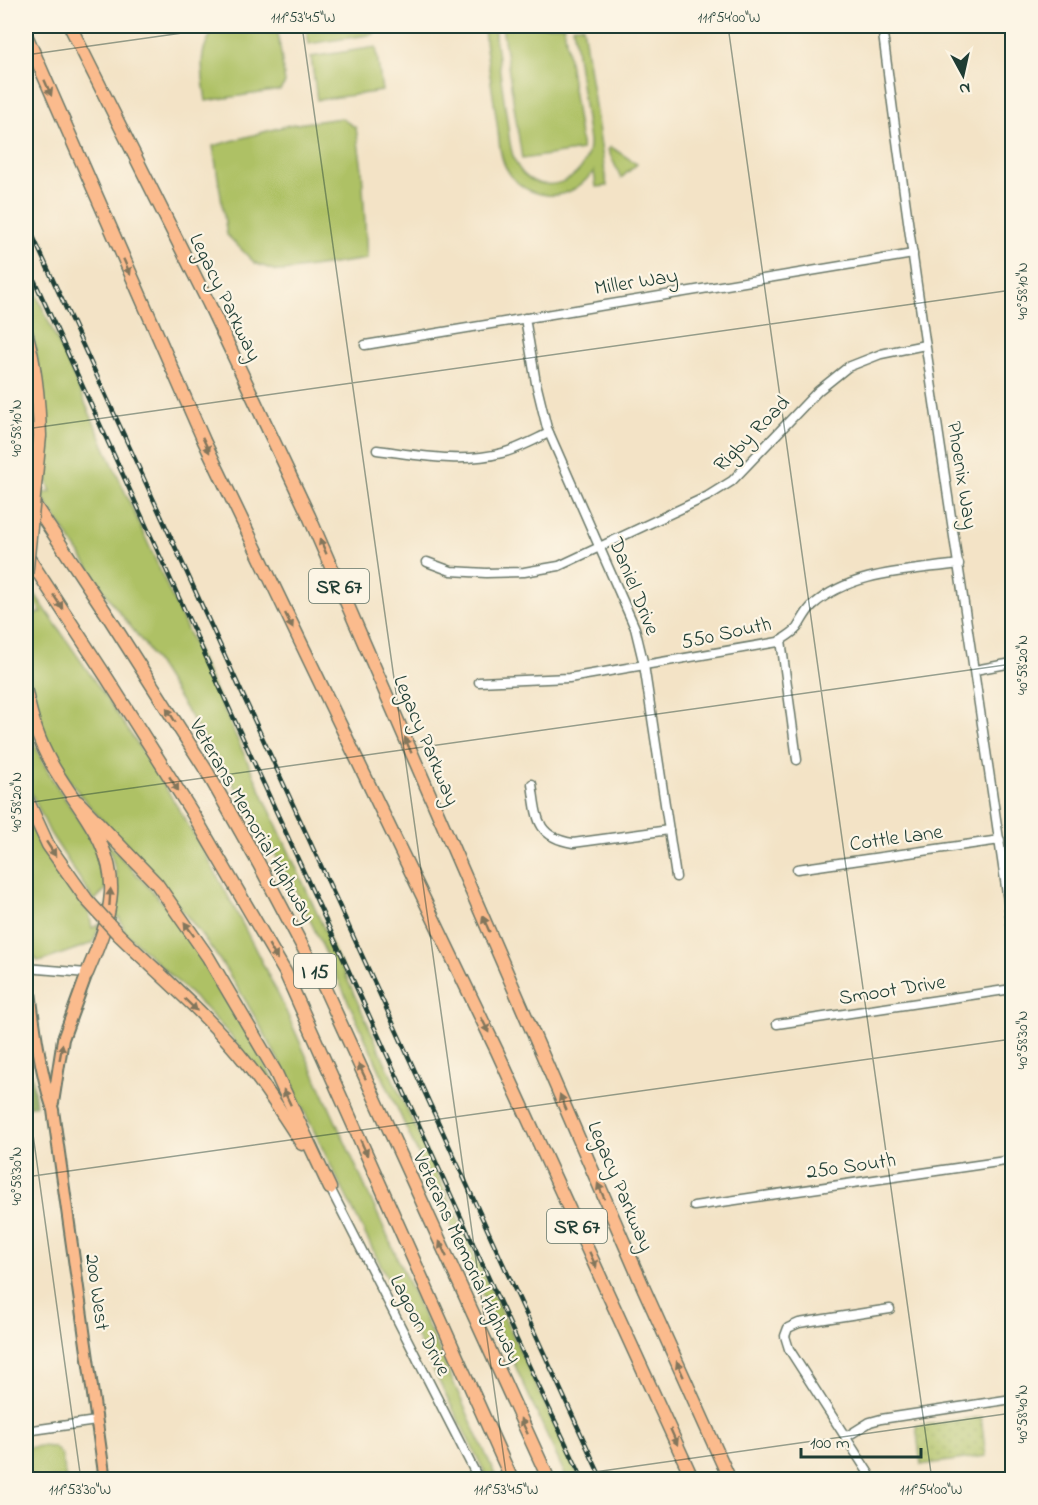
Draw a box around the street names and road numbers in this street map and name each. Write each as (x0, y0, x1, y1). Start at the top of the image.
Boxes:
street label: Legacy Parkway (178, 229, 268, 368)
street label: Miller Way (592, 262, 680, 306)
street label: Rigby Road (707, 389, 799, 481)
street label: Phoenix Way (936, 419, 984, 532)
street label: Daniel Drive (600, 532, 667, 641)
road number: SR 67 (309, 569, 369, 603)
street label: 550 South (678, 610, 774, 658)
street label: Legacy Parkway (382, 671, 466, 811)
street label: Veterans Memorial Highway (178, 713, 322, 930)
street label: Cottle Lane (848, 818, 945, 860)
road number: I 15 (294, 954, 336, 988)
street label: Smoot Drive (837, 968, 948, 1014)
street label: Legacy Parkway (576, 1117, 660, 1257)
street label: Veterans Memorial Highway (402, 1146, 529, 1370)
street label: 250 South (805, 1146, 898, 1188)
road number: SR 67 (547, 1209, 607, 1243)
street label: 200 West (76, 1252, 116, 1333)
street label: Lagoon Drive (379, 1270, 458, 1383)

